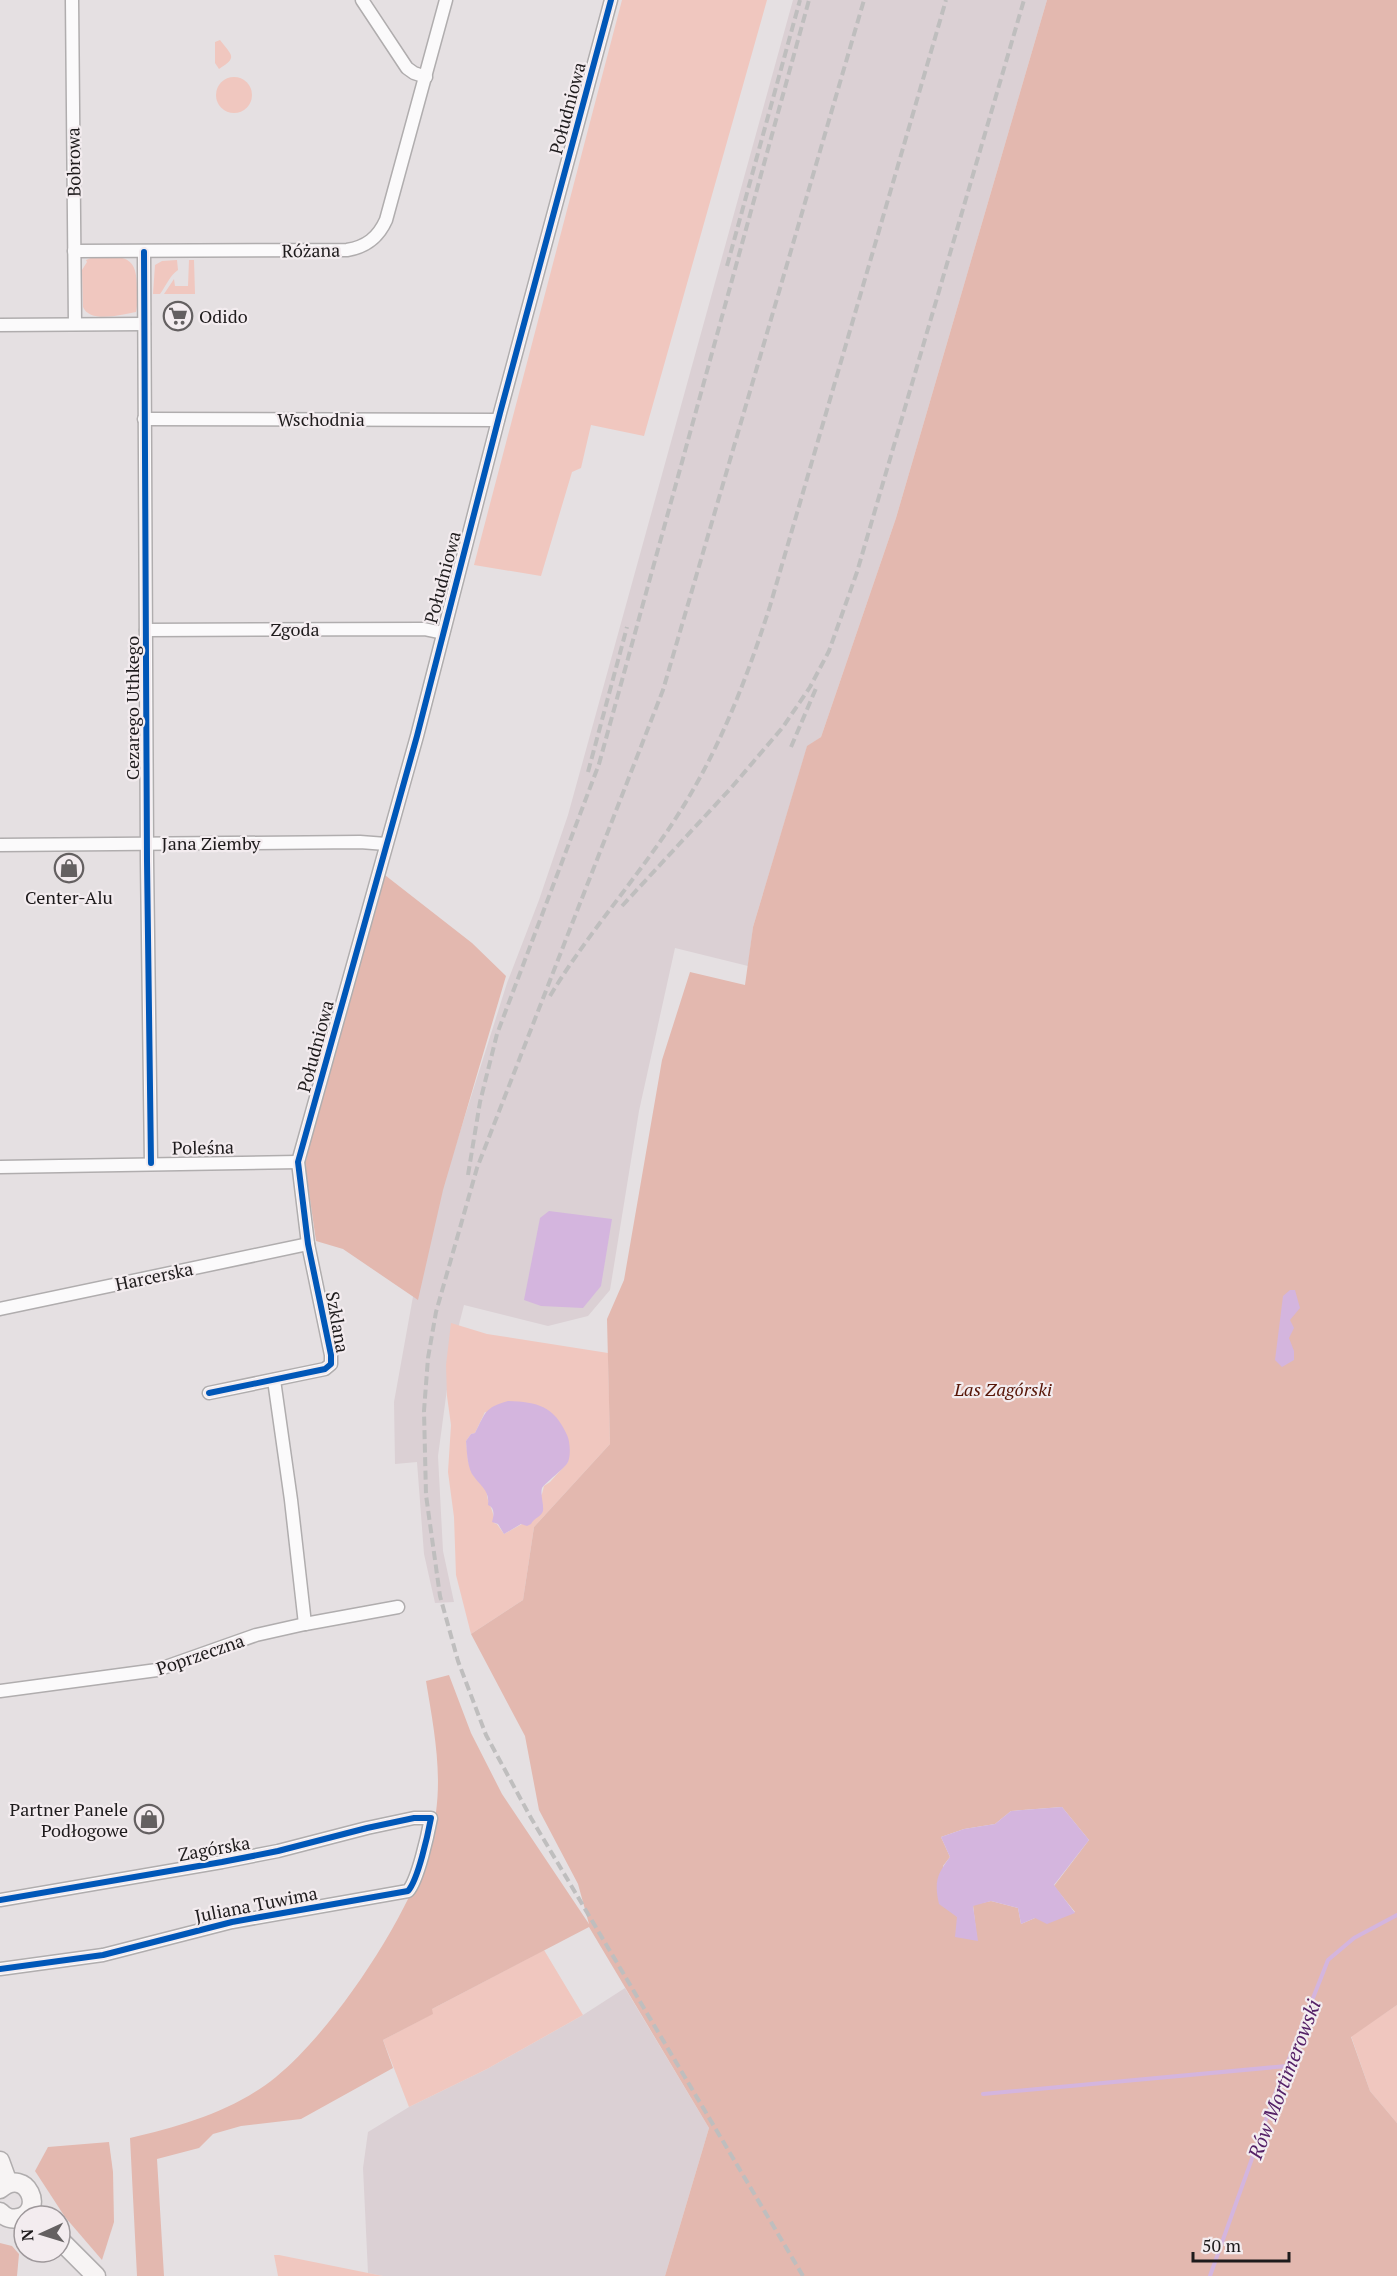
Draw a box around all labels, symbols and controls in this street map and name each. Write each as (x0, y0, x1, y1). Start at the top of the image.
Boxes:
street label: Południowa (543, 59, 591, 157)
street label: Bobrowa (60, 127, 86, 197)
street label: Różana (282, 237, 340, 263)
supermarket icon: Odido (162, 300, 194, 332)
place label: Odido (199, 304, 248, 328)
street label: Wschodnia (277, 407, 365, 431)
street label: Południowa (418, 528, 466, 626)
street label: Zgoda (270, 617, 320, 641)
street label: Cezarego Uthkego (120, 636, 144, 780)
street label: Jana Ziemby (162, 831, 261, 855)
shop icon: Center-Alu (53, 852, 85, 884)
place label: Center-Alu (25, 885, 113, 909)
street label: Południowa (291, 997, 339, 1095)
street label: Poleśna (172, 1134, 234, 1160)
street label: Harcerska (113, 1256, 195, 1296)
street label: Szklana (321, 1289, 355, 1355)
park label: Las Zagórski (953, 1377, 1052, 1401)
street label: Poprzeczna (153, 1628, 247, 1680)
place label: Partner Panele Podłogowe (10, 1797, 128, 1842)
shop icon: Partner Panele Podłogowe (133, 1803, 165, 1835)
street label: Zagórska (176, 1830, 252, 1866)
street label: Juliana Tuwima (193, 1880, 319, 1928)
water label: Rów Mortimerowski (1241, 1995, 1327, 2163)
north arrow (12, 2204, 72, 2264)
scale bar (1193, 2225, 1289, 2263)
text: N (16, 2228, 38, 2242)
text: 50 m (1202, 2233, 1242, 2257)

